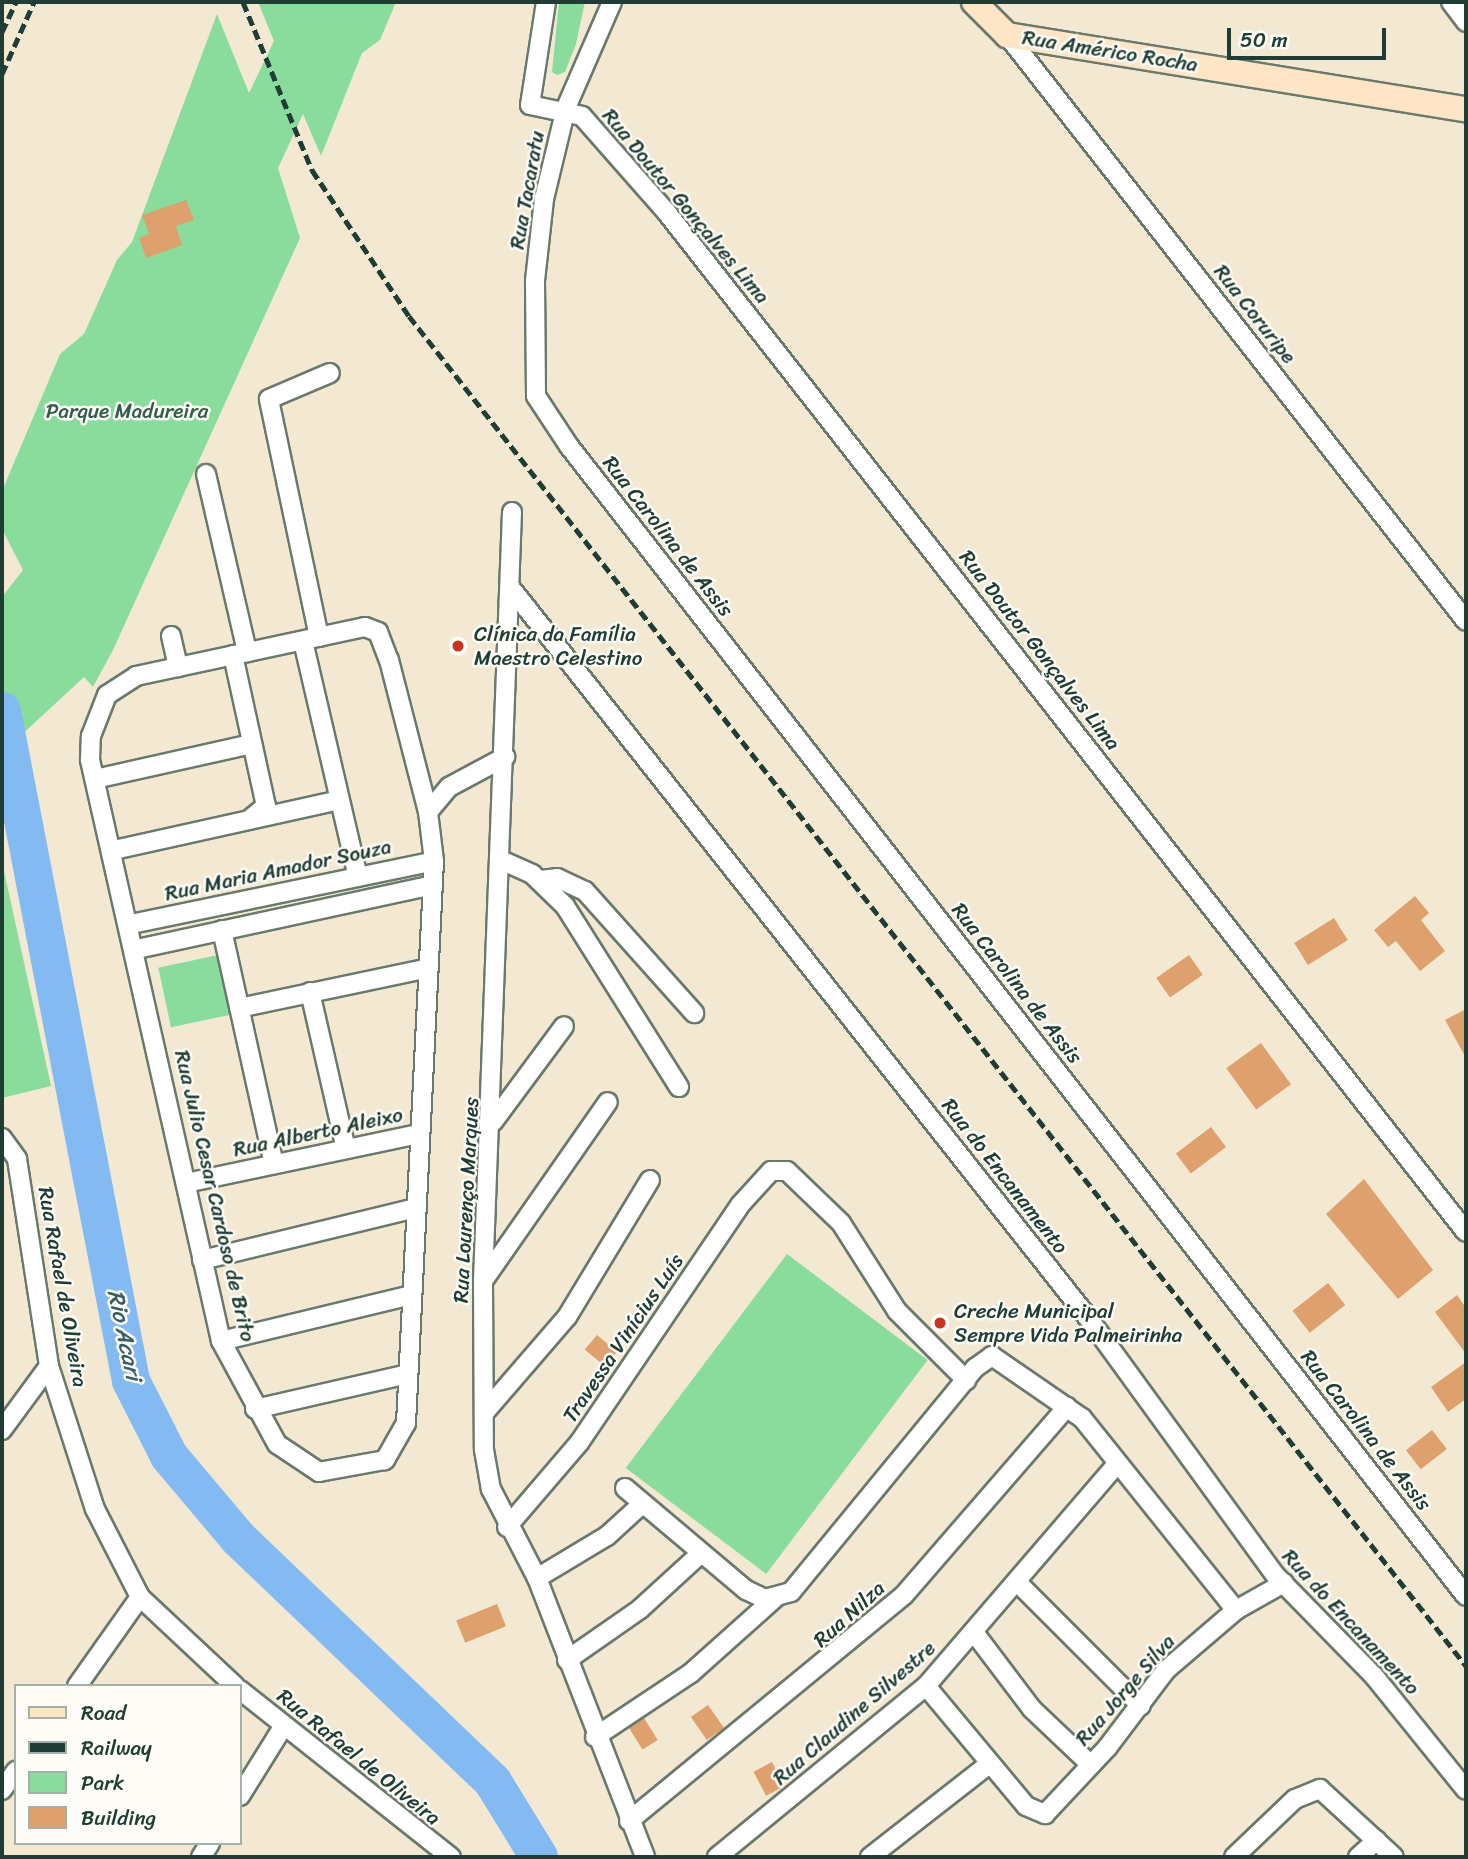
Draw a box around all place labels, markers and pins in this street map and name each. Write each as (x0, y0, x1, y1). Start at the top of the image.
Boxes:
place label: Clínica da Família Maestro Celestino (474, 621, 642, 671)
marker: Clínica da Família Maestro Celestino (448, 636, 468, 656)
place label: Creche Municipal Sempre Vida Palmeirinha (954, 1298, 1185, 1348)
marker: Creche Municipal Sempre Vida Palmeirinha (932, 1315, 948, 1331)

